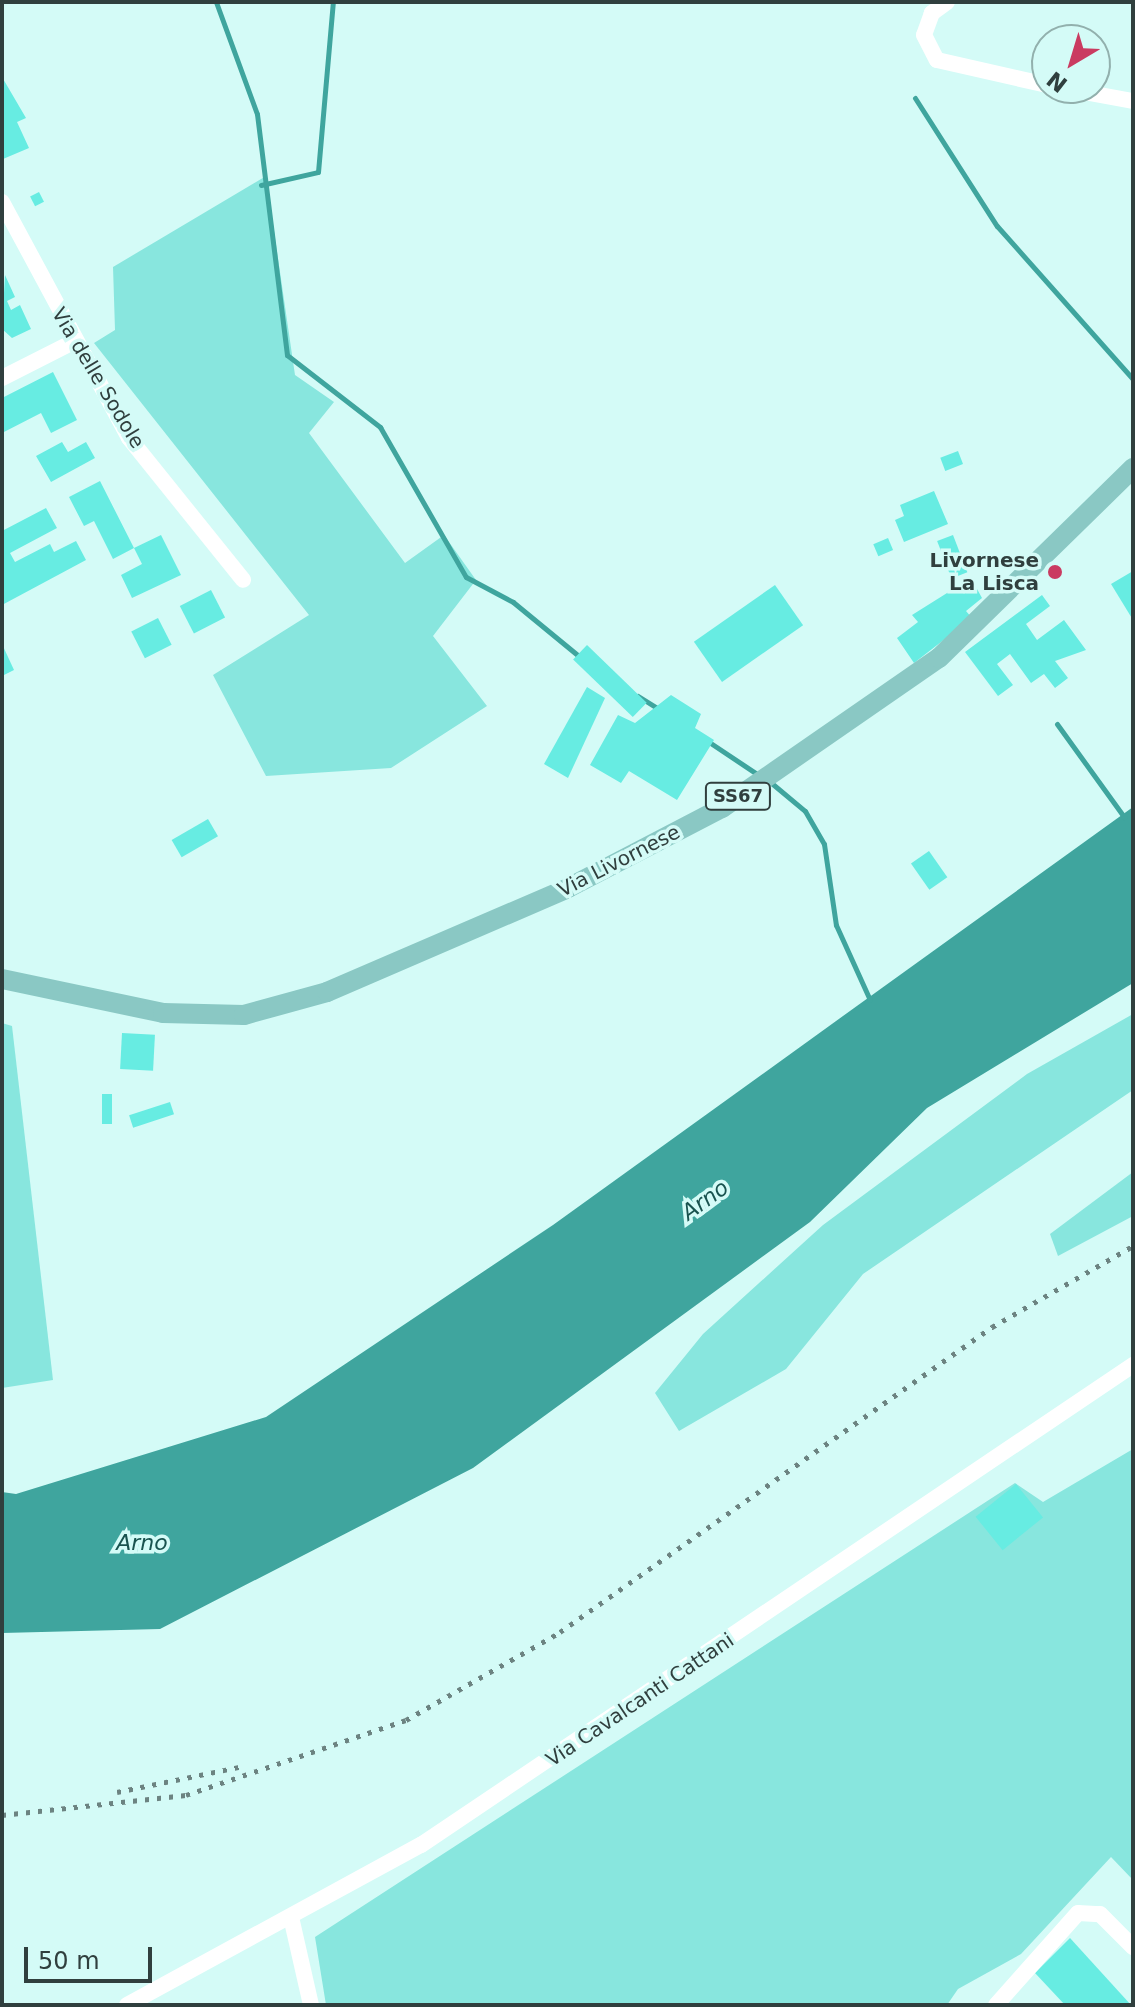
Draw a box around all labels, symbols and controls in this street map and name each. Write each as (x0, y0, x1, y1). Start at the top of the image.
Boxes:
north arrow (1031, 24, 1111, 104)
text: N (1042, 66, 1072, 97)
street label: Via delle Sodole (47, 303, 149, 453)
place label: Livornese La Lisca (929, 548, 1039, 595)
marker: Livornese La Lisca (1046, 563, 1064, 581)
road number: SS67 (704, 782, 772, 810)
street label: Via Livornese (554, 820, 684, 902)
water label: Arno (676, 1174, 734, 1226)
water label: Arno (116, 1530, 168, 1556)
street label: Via Cavalcanti Cattani (542, 1628, 738, 1772)
scale bar (28, 1931, 156, 1981)
text: 50 m (38, 1947, 100, 1975)

